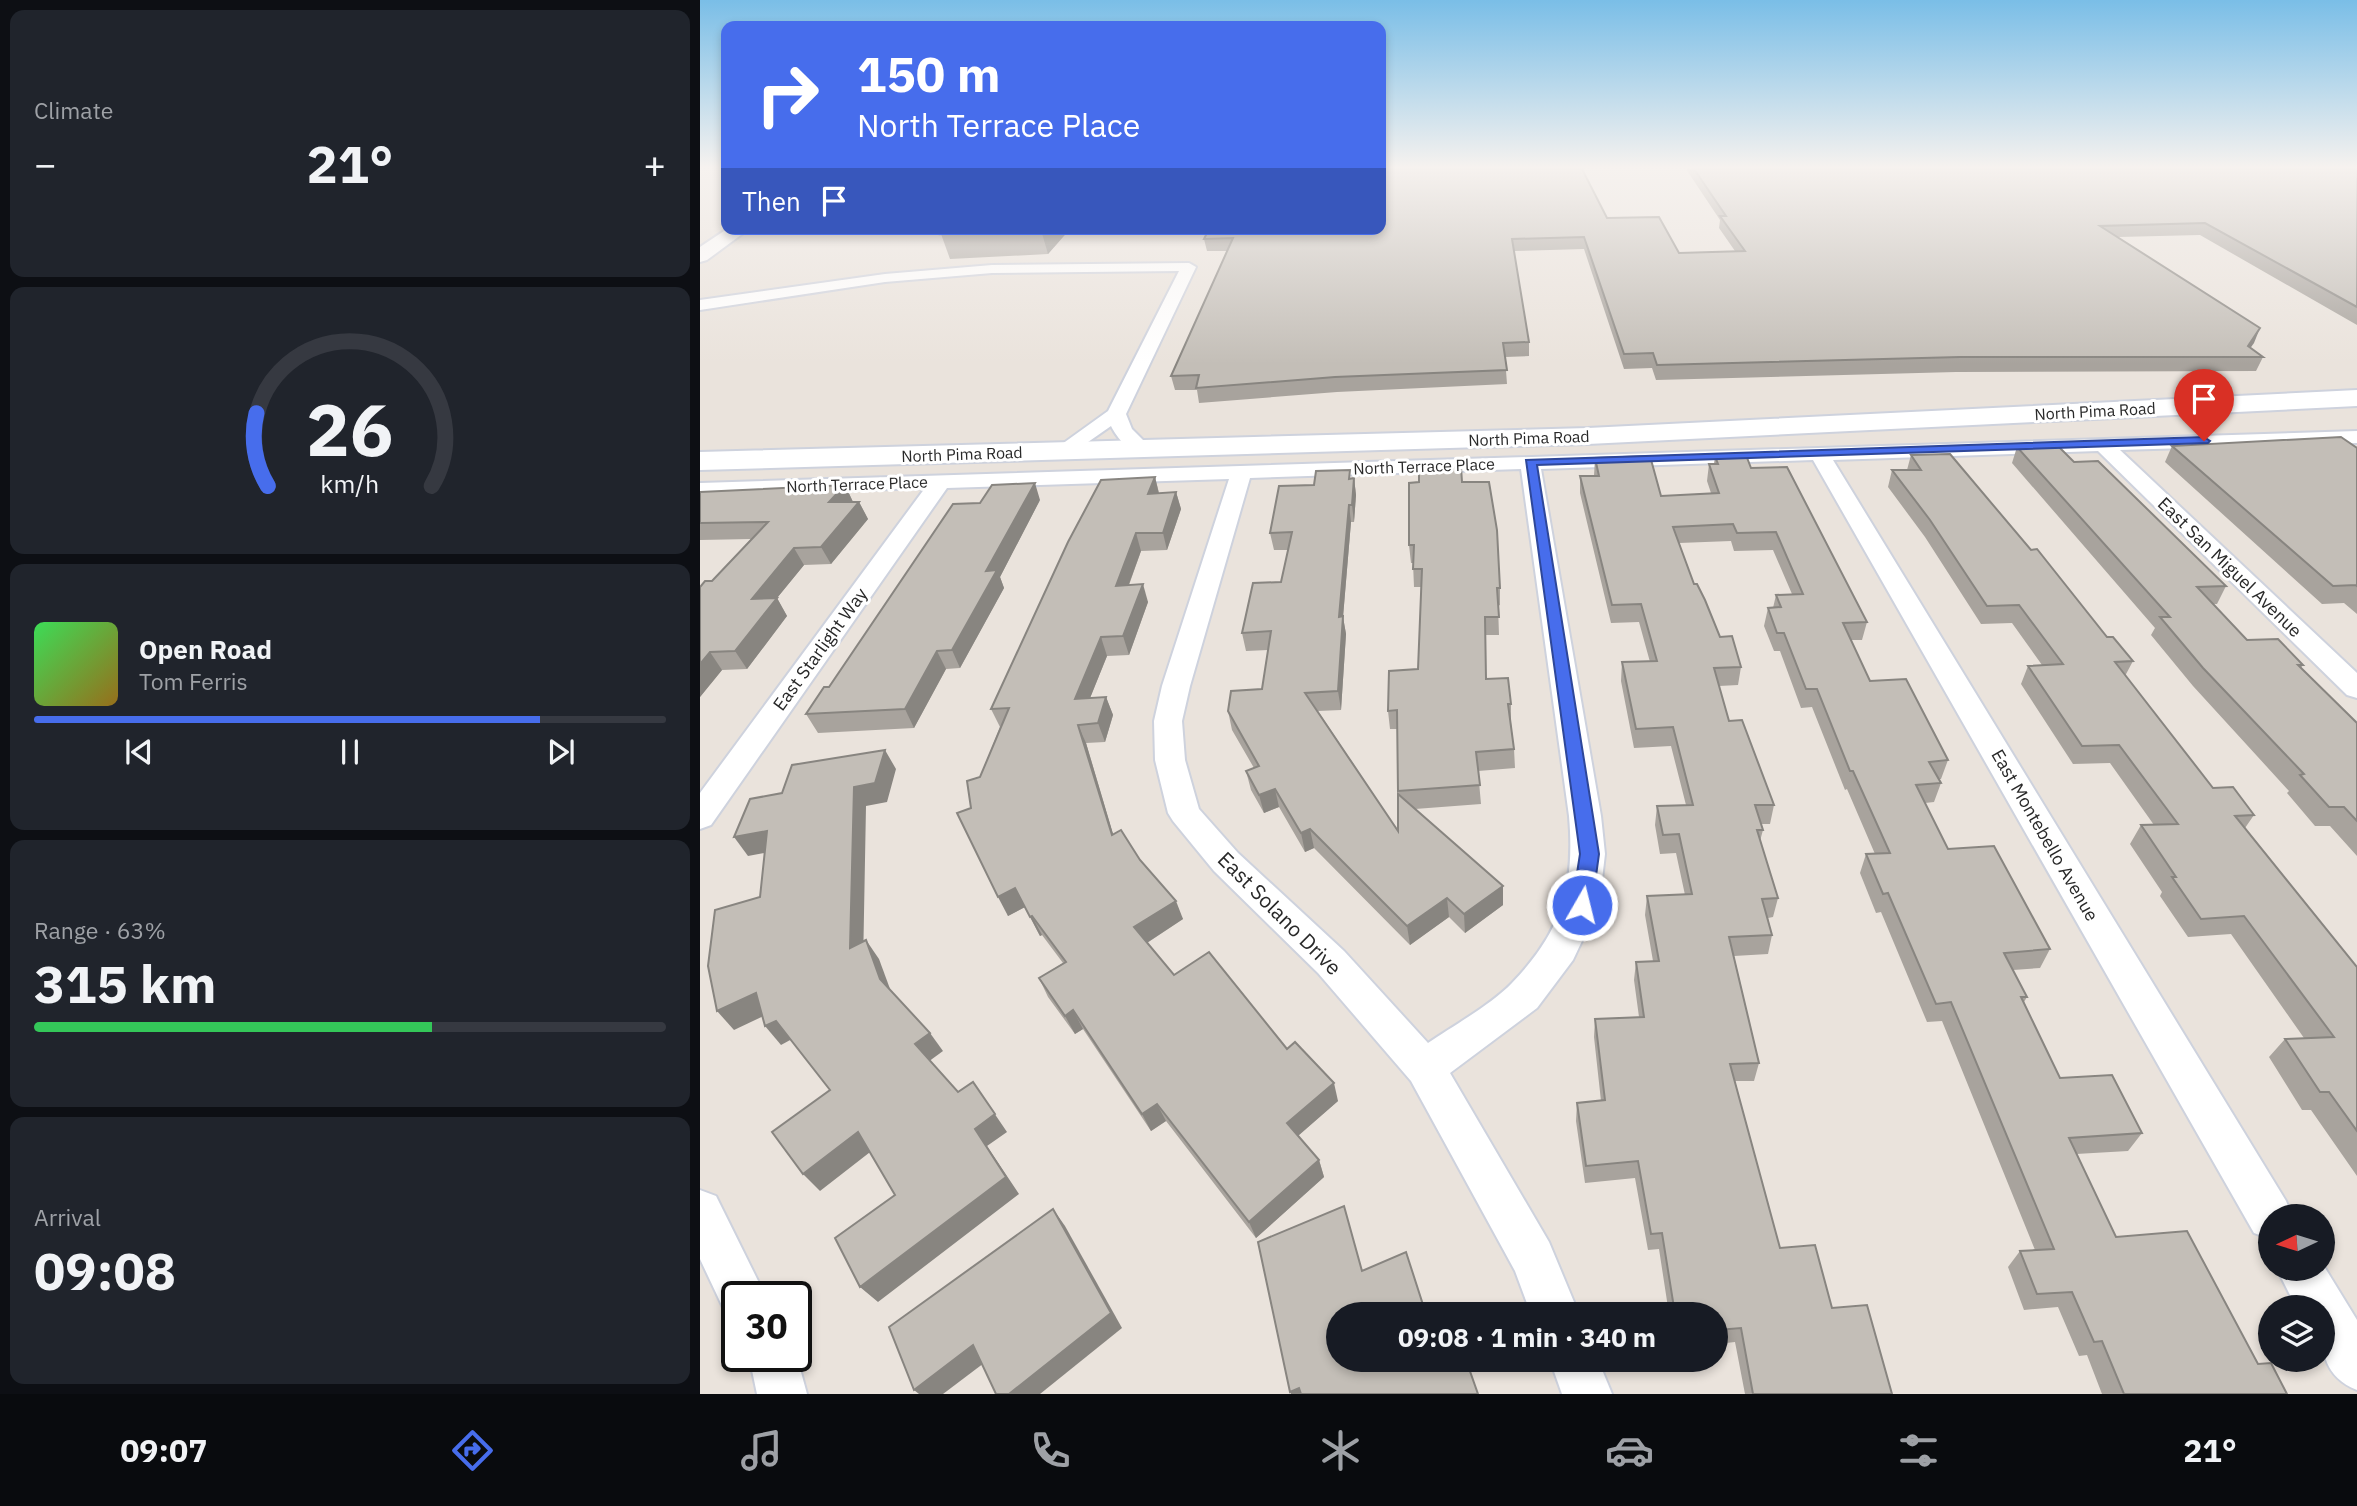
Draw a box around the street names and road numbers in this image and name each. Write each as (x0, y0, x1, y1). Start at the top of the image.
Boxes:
street label: North Pima Road (2034, 398, 2156, 424)
street label: North Pima Road (1468, 426, 1590, 450)
street label: North Pima Road (901, 442, 1023, 466)
street label: North Terrace Place (1353, 454, 1495, 478)
street label: North Terrace Place (786, 472, 928, 496)
street label: East San Miguel Avenue (2153, 492, 2307, 642)
street label: East Starlight Way (768, 583, 872, 715)
street label: East Montebello Avenue (1986, 745, 2104, 925)
street label: East Solano Drive (1212, 845, 1348, 981)

